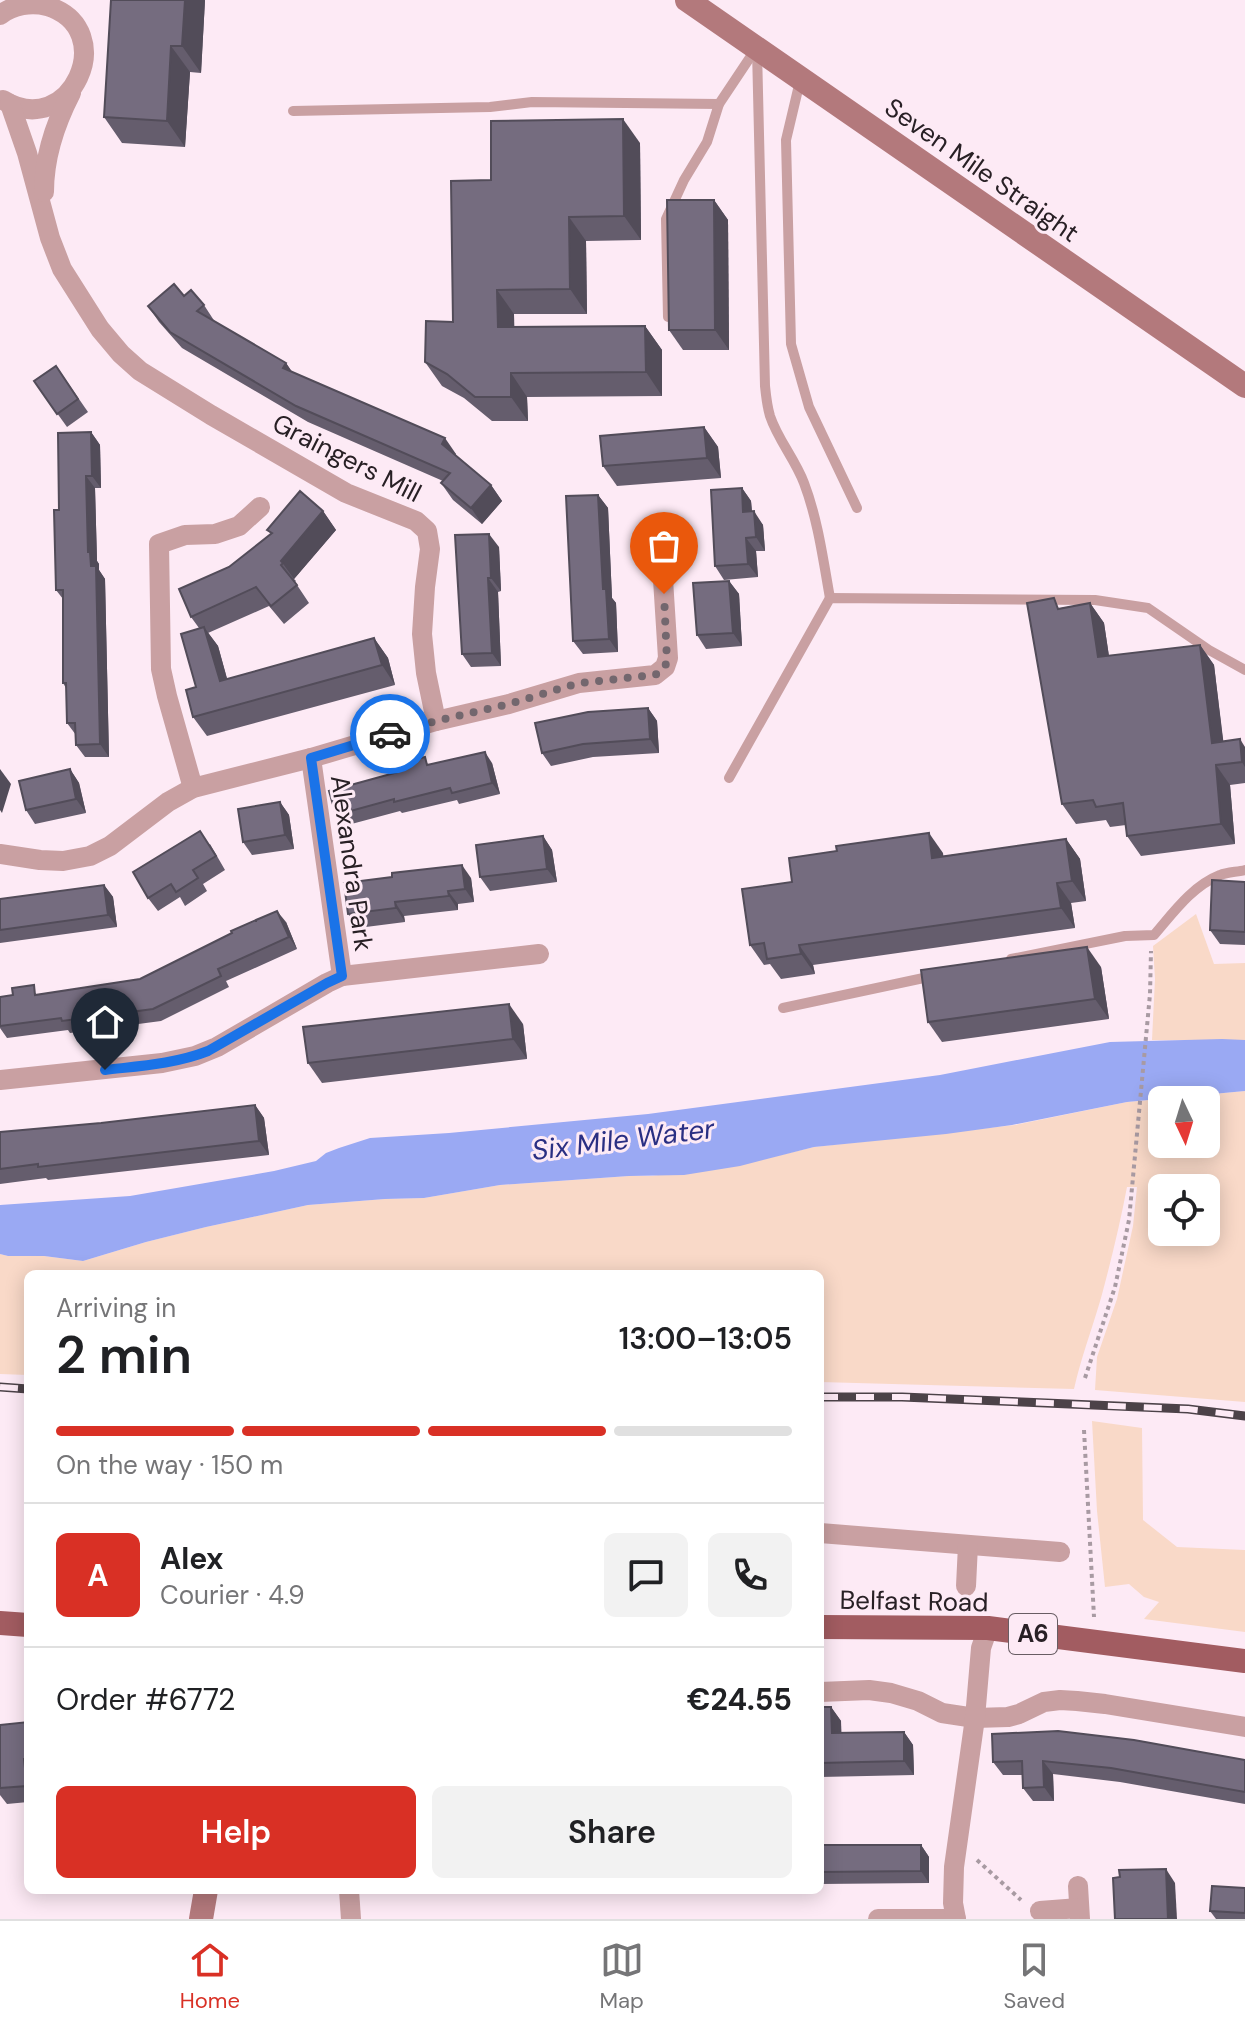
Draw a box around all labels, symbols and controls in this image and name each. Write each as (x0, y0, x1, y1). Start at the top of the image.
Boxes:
street label: Seven Mile Straight (878, 90, 1086, 250)
street label: Graingers Mill (267, 406, 427, 510)
pin (630, 512, 698, 594)
icon: bag (642, 524, 686, 568)
courier (350, 694, 430, 774)
icon: car (368, 712, 412, 756)
street label: Alexandra Park (323, 773, 381, 953)
pin (71, 988, 139, 1070)
icon: home (83, 1000, 127, 1044)
north arrow (1148, 1086, 1220, 1158)
map controls (1148, 1086, 1220, 1246)
water label: Six Mile Water (530, 1110, 717, 1169)
button: locate (1148, 1174, 1220, 1246)
text: Arriving in (56, 1291, 176, 1325)
text: 13:00–13:05 (619, 1319, 792, 1358)
text: 2 min (56, 1321, 192, 1389)
text: On the way · 150 m (56, 1448, 283, 1482)
button: chat (604, 1533, 688, 1617)
button: phone (708, 1533, 792, 1617)
text: Alex (160, 1539, 223, 1578)
text: A (87, 1556, 109, 1595)
text: Courier · 4.9 (160, 1578, 305, 1612)
street label: Belfast Road (839, 1583, 989, 1619)
road number: A6 (1009, 1614, 1057, 1654)
text: Order #6772 (56, 1680, 235, 1719)
text: €24.55 (687, 1680, 792, 1719)
button: Help (56, 1786, 416, 1878)
button: Share (432, 1786, 792, 1878)
tab: Home (180, 1938, 240, 2015)
tab: Map (600, 1938, 644, 2015)
tab: Saved (1003, 1938, 1065, 2015)

